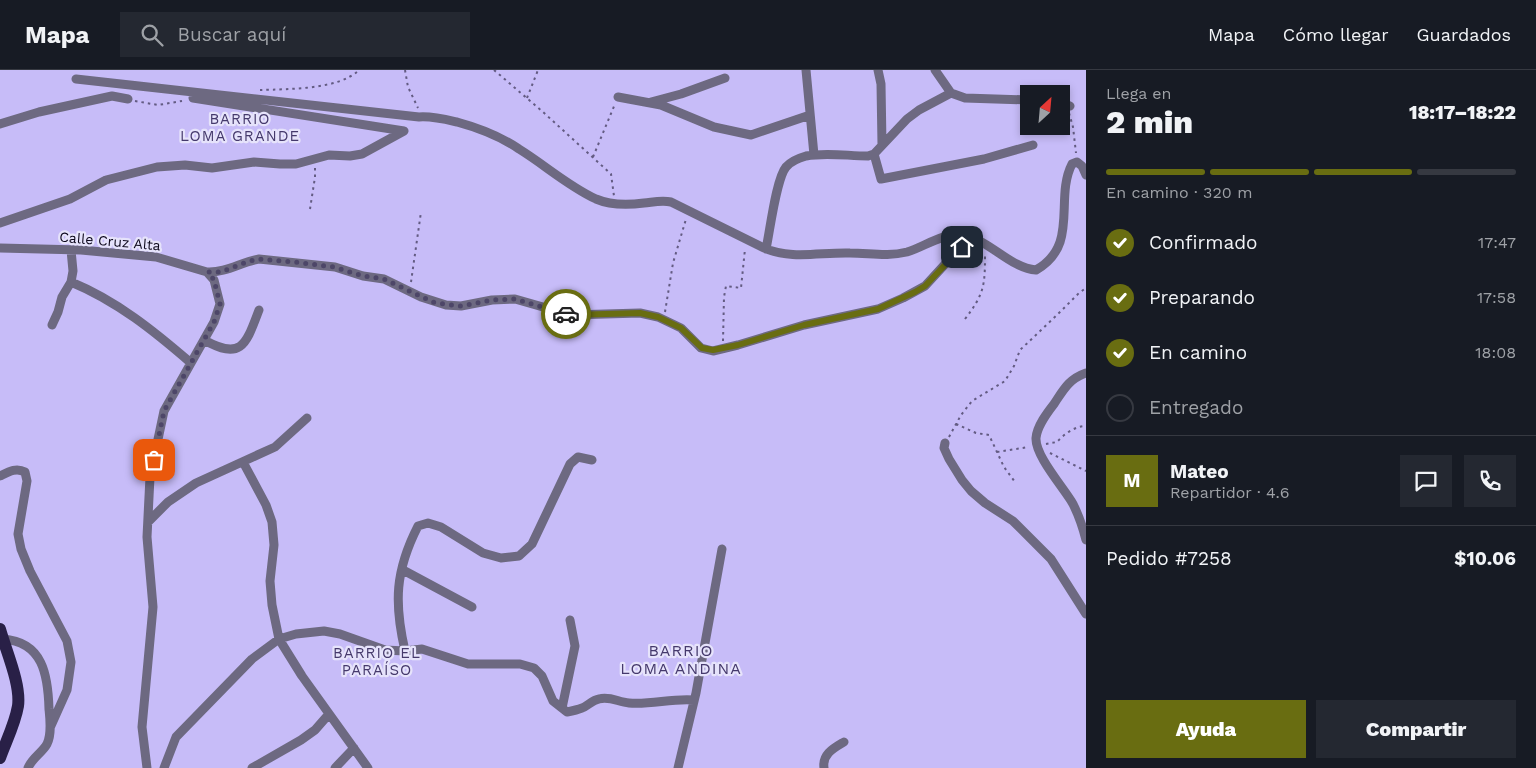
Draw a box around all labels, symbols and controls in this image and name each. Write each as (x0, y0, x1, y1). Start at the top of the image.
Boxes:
search box (120, 12, 470, 57)
text: Mapa (25, 21, 90, 49)
icon: search (138, 21, 166, 49)
text: Buscar aquí (178, 23, 286, 46)
text: Mapa (1208, 24, 1255, 45)
text: Cómo llegar (1283, 24, 1389, 45)
text: Guardados (1417, 24, 1511, 45)
text: Llega en (1106, 84, 1172, 103)
north arrow (1020, 85, 1070, 135)
map controls (1020, 85, 1070, 135)
text: 18:17–18:22 (1409, 101, 1516, 124)
text: 2 min (1106, 103, 1193, 141)
district label: BARRIO LOMA GRANDE (180, 110, 300, 145)
text: En camino · 320 m (1106, 183, 1252, 202)
pin (941, 226, 983, 268)
street label: Calle Cruz Alta (59, 229, 161, 253)
icon: check (1106, 229, 1134, 257)
text: Confirmado (1149, 231, 1258, 254)
icon: home (948, 233, 976, 261)
text: 17:47 (1478, 233, 1516, 252)
icon: check (1106, 284, 1134, 312)
text: Preparando (1149, 286, 1255, 309)
text: 17:58 (1477, 288, 1516, 307)
courier (541, 289, 591, 339)
icon: car (552, 300, 580, 328)
icon: check (1106, 339, 1134, 367)
text: En camino (1149, 341, 1247, 364)
text: 18:08 (1475, 343, 1516, 362)
text: Entregado (1149, 396, 1243, 419)
pin (133, 439, 175, 481)
icon: bag (140, 446, 168, 474)
button: chat (1400, 455, 1452, 507)
button: phone (1464, 455, 1516, 507)
text: Mateo (1170, 460, 1229, 483)
text: M (1123, 469, 1141, 492)
text: Repartidor · 4.6 (1170, 483, 1289, 502)
text: Pedido #7258 (1106, 547, 1232, 570)
text: $10.06 (1454, 547, 1516, 570)
district label: BARRIO LOMA ANDINA (620, 641, 742, 678)
district label: BARRIO EL PARAÍSO (333, 644, 421, 679)
button: Ayuda (1106, 700, 1306, 758)
button: Compartir (1316, 700, 1516, 758)

